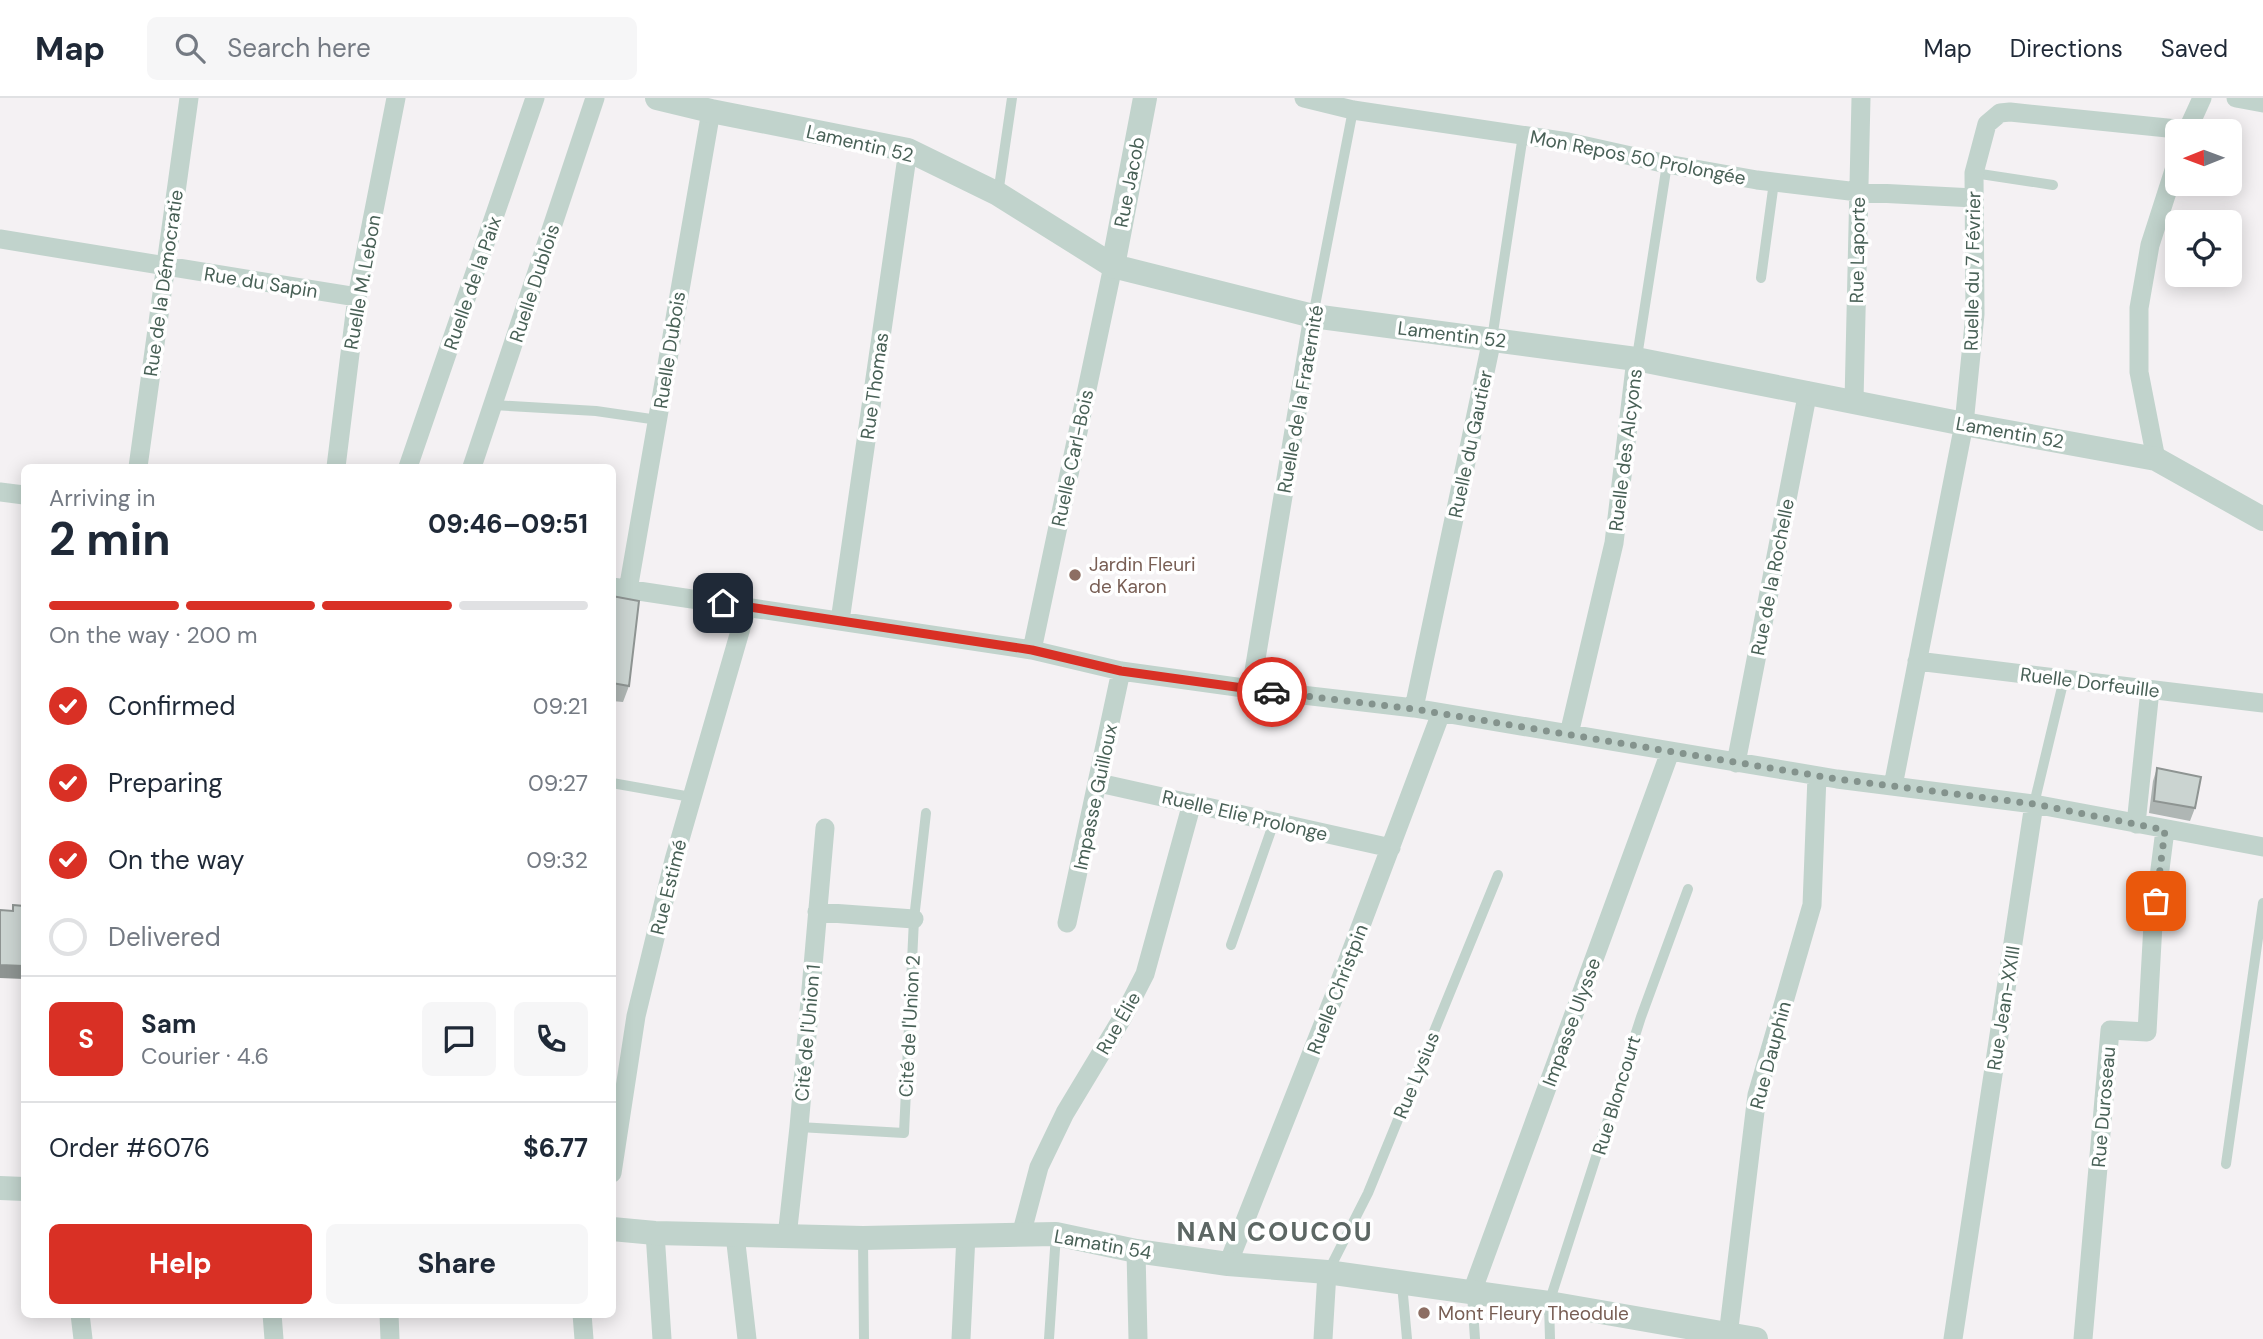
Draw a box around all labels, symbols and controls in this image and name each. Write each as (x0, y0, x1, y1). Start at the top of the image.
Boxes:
search box (147, 17, 637, 80)
text: Map (35, 27, 105, 70)
icon: search (171, 29, 209, 67)
text: Search here (227, 31, 371, 65)
text: Map (1924, 33, 1972, 64)
text: Directions (2010, 33, 2123, 64)
text: Saved (2161, 33, 2228, 64)
street label: Lamentin 52 (804, 119, 916, 168)
north arrow (2165, 119, 2242, 196)
map controls (2165, 119, 2242, 287)
street label: Mon Repos 50 Prolongée (1528, 124, 1748, 191)
street label: Rue Jacob (1108, 135, 1151, 230)
street label: Rue de la Démocratie (138, 188, 189, 378)
street label: Ruelle du 7 Février (1959, 191, 1986, 351)
street label: Rue Laporte (1844, 197, 1871, 303)
button: locate (2165, 210, 2242, 287)
street label: Ruelle M. Lebon (338, 213, 387, 352)
street label: Ruelle de la Paix (438, 213, 507, 353)
street label: Ruelle Dublois (504, 221, 565, 345)
street label: Rue du Sapin (202, 261, 319, 304)
street label: Ruelle Dubois (648, 290, 691, 411)
street label: Ruelle de la Fraternité (1272, 303, 1329, 495)
street label: Lamentin 52 (1396, 315, 1508, 354)
street label: Rue Thomas (855, 331, 894, 441)
street label: Ruelle des Alcyons (1603, 367, 1648, 533)
street label: Ruelle du Gautier (1443, 368, 1498, 520)
street label: Ruelle Carl-Bois (1046, 387, 1099, 529)
street label: Lamentin 52 (1954, 411, 2066, 454)
text: Arriving in (49, 483, 155, 513)
street label: Rue de la Rochelle (1745, 497, 1800, 658)
text: 09:46–09:51 (428, 507, 588, 541)
text: 2 min (49, 509, 171, 569)
place label: Jardin Fleuri de Karon (1089, 552, 1196, 599)
marker: Jardin Fleuri de Karon (1067, 567, 1083, 583)
pin (693, 573, 753, 633)
icon: home (704, 584, 742, 622)
text: On the way · 200 m (49, 620, 258, 650)
courier (1237, 657, 1307, 727)
street label: Ruelle Dorfeuille (2019, 662, 2161, 703)
icon: car (1253, 673, 1291, 711)
icon: check (49, 687, 87, 725)
text: Confirmed (108, 689, 235, 723)
text: 09:21 (533, 691, 588, 721)
street label: Impasse Guilloux (1068, 721, 1123, 872)
icon: check (49, 764, 87, 802)
text: Preparing (108, 766, 223, 800)
text: 09:27 (528, 768, 588, 798)
street label: Ruelle Elie Prolonge (1160, 784, 1330, 847)
street label: Rue Estimé (645, 837, 692, 937)
icon: check (49, 841, 87, 879)
text: On the way (108, 843, 244, 877)
text: 09:32 (526, 845, 588, 875)
pin (2126, 871, 2186, 931)
icon: bag (2137, 882, 2175, 920)
text: Delivered (108, 920, 221, 954)
street label: Ruelle Christpin (1301, 921, 1374, 1058)
street label: Rue Jean-XXIII (1981, 944, 2026, 1072)
street label: Cité de l'Union 2 (893, 954, 926, 1098)
street label: Impasse Ulysse (1537, 954, 1606, 1090)
street label: Cité de l'Union 1 (789, 964, 826, 1103)
street label: Rue Élie (1091, 987, 1146, 1059)
street label: Rue Dauphin (1744, 998, 1797, 1112)
button: chat (422, 1002, 496, 1076)
button: phone (514, 1002, 588, 1076)
text: Sam (141, 1007, 196, 1041)
text: S (78, 1022, 94, 1056)
street label: Rue Lysius (1388, 1028, 1445, 1122)
street label: Rue Bloncourt (1586, 1032, 1646, 1158)
text: Courier · 4.6 (141, 1041, 269, 1071)
street label: Rue Duroseau (2086, 1045, 2121, 1169)
text: Order #6076 (49, 1131, 210, 1165)
text: $6.77 (523, 1131, 588, 1165)
district label: NAN COUCOU (1176, 1215, 1374, 1249)
button: Help (49, 1224, 312, 1304)
button: Share (326, 1224, 588, 1304)
street label: Lamatin 54 (1052, 1224, 1154, 1265)
place label: Mont Fleury Theodule (1438, 1301, 1629, 1326)
marker: Mont Fleury Theodule (1416, 1305, 1432, 1321)

